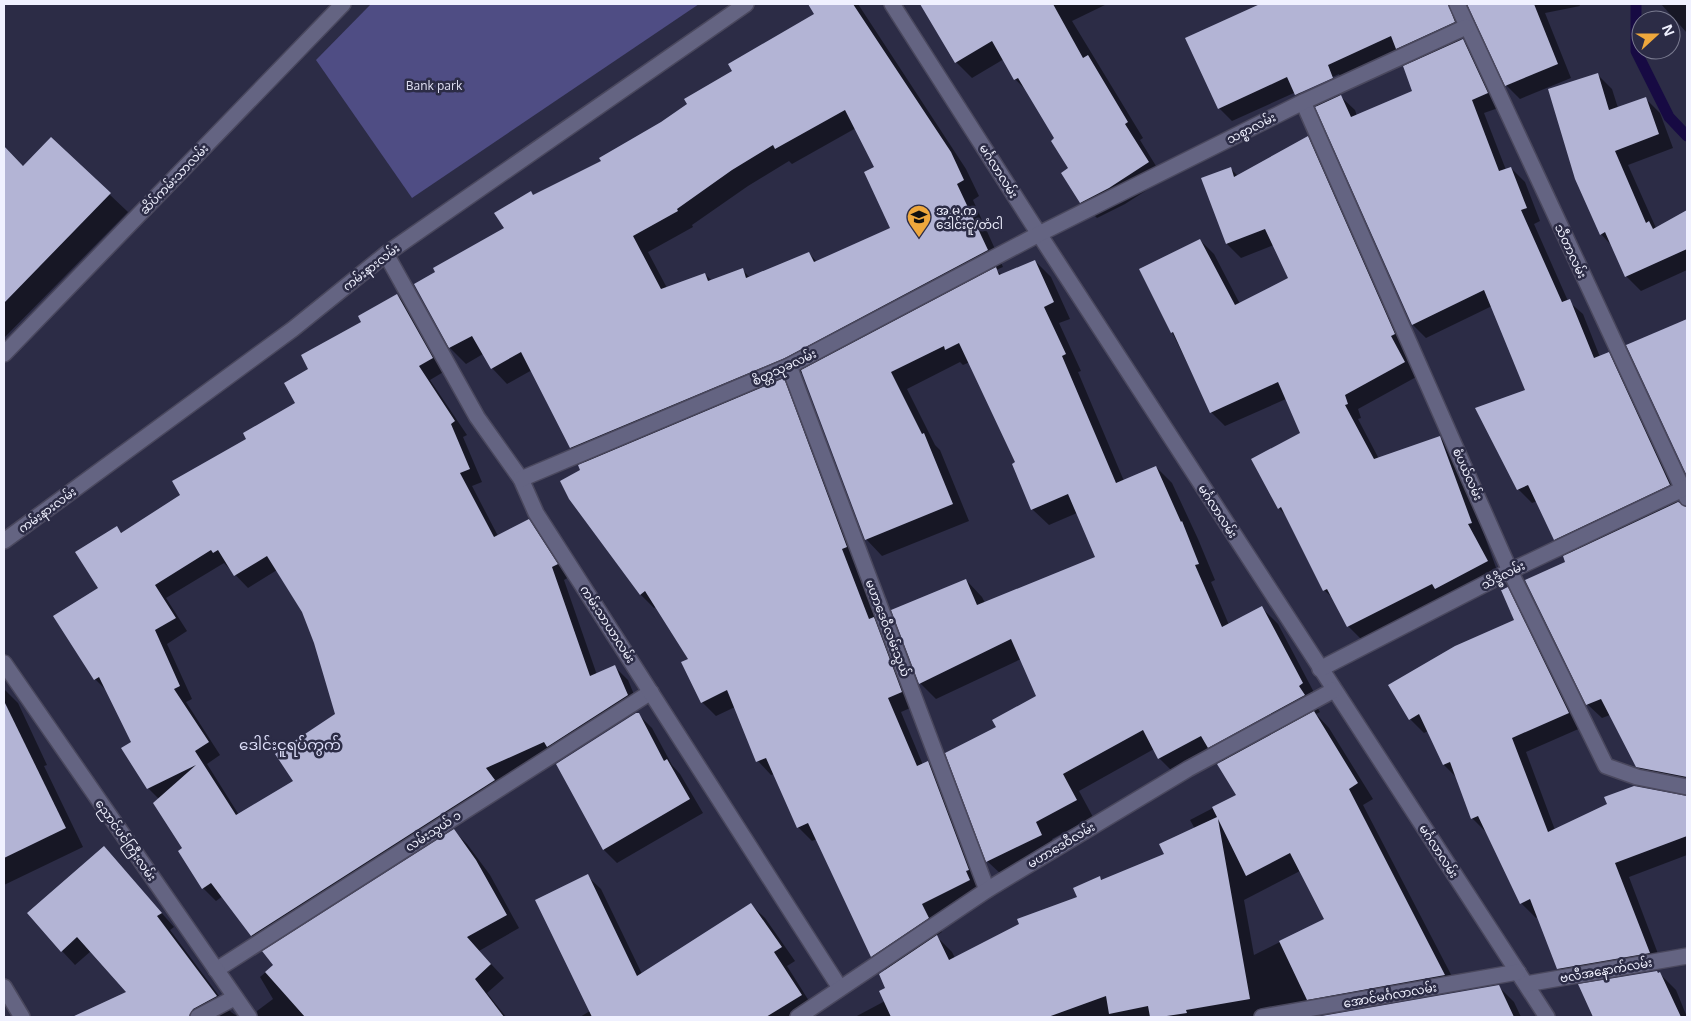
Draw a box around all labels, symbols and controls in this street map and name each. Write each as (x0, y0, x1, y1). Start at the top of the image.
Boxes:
north arrow (1631, 10, 1681, 60)
text: N (1658, 21, 1680, 39)
park label: Bank park (406, 77, 463, 94)
street label: သစ္စာလမ်း (1224, 108, 1279, 150)
street label: ဆိပ်ကမ်းသာလမ်း (136, 140, 212, 218)
street label: မင်္ဂလာလမ်း (976, 141, 1022, 201)
place label: အ.မ.က ဒေါင်းငူ/တံငါ (936, 202, 1003, 235)
school or university icon: အ.မ.က ဒေါင်းငူ/တံငါ (906, 204, 932, 238)
street label: သီတာလမ်း (1551, 221, 1591, 281)
street label: ကမ်းနားလမ်း (339, 239, 404, 296)
street label: စိတ္တသုခလမ်း (749, 345, 820, 391)
street label: စံပယ်လမ်း (1449, 445, 1487, 503)
street label: မင်္ဂလာလမ်း (1194, 481, 1242, 541)
street label: ကမ်းနားလမ်း (15, 483, 81, 538)
street label: သိဒ္ဓိလမ်း (1478, 557, 1529, 595)
street label: မဟာဒေဝီလမ်းသွယ် (860, 577, 914, 680)
street label: ကမ်းသာယာလမ်း (576, 582, 640, 666)
district label: ဒေါင်းငူရပ်ကွက် (239, 734, 341, 757)
street label: ညောင်ပင်ကြီးလမ်း (90, 796, 161, 885)
street label: လမ်းသွယ် ၁ (402, 807, 465, 857)
street label: မဟာဒေဝီလမ်း (1024, 818, 1098, 872)
street label: မင်္ဂလာလမ်း (1415, 821, 1463, 881)
street label: ဗလီအနောက်လမ်း (1559, 954, 1654, 988)
street label: အောင်မင်္ဂလာလမ်း (1342, 978, 1438, 1012)

